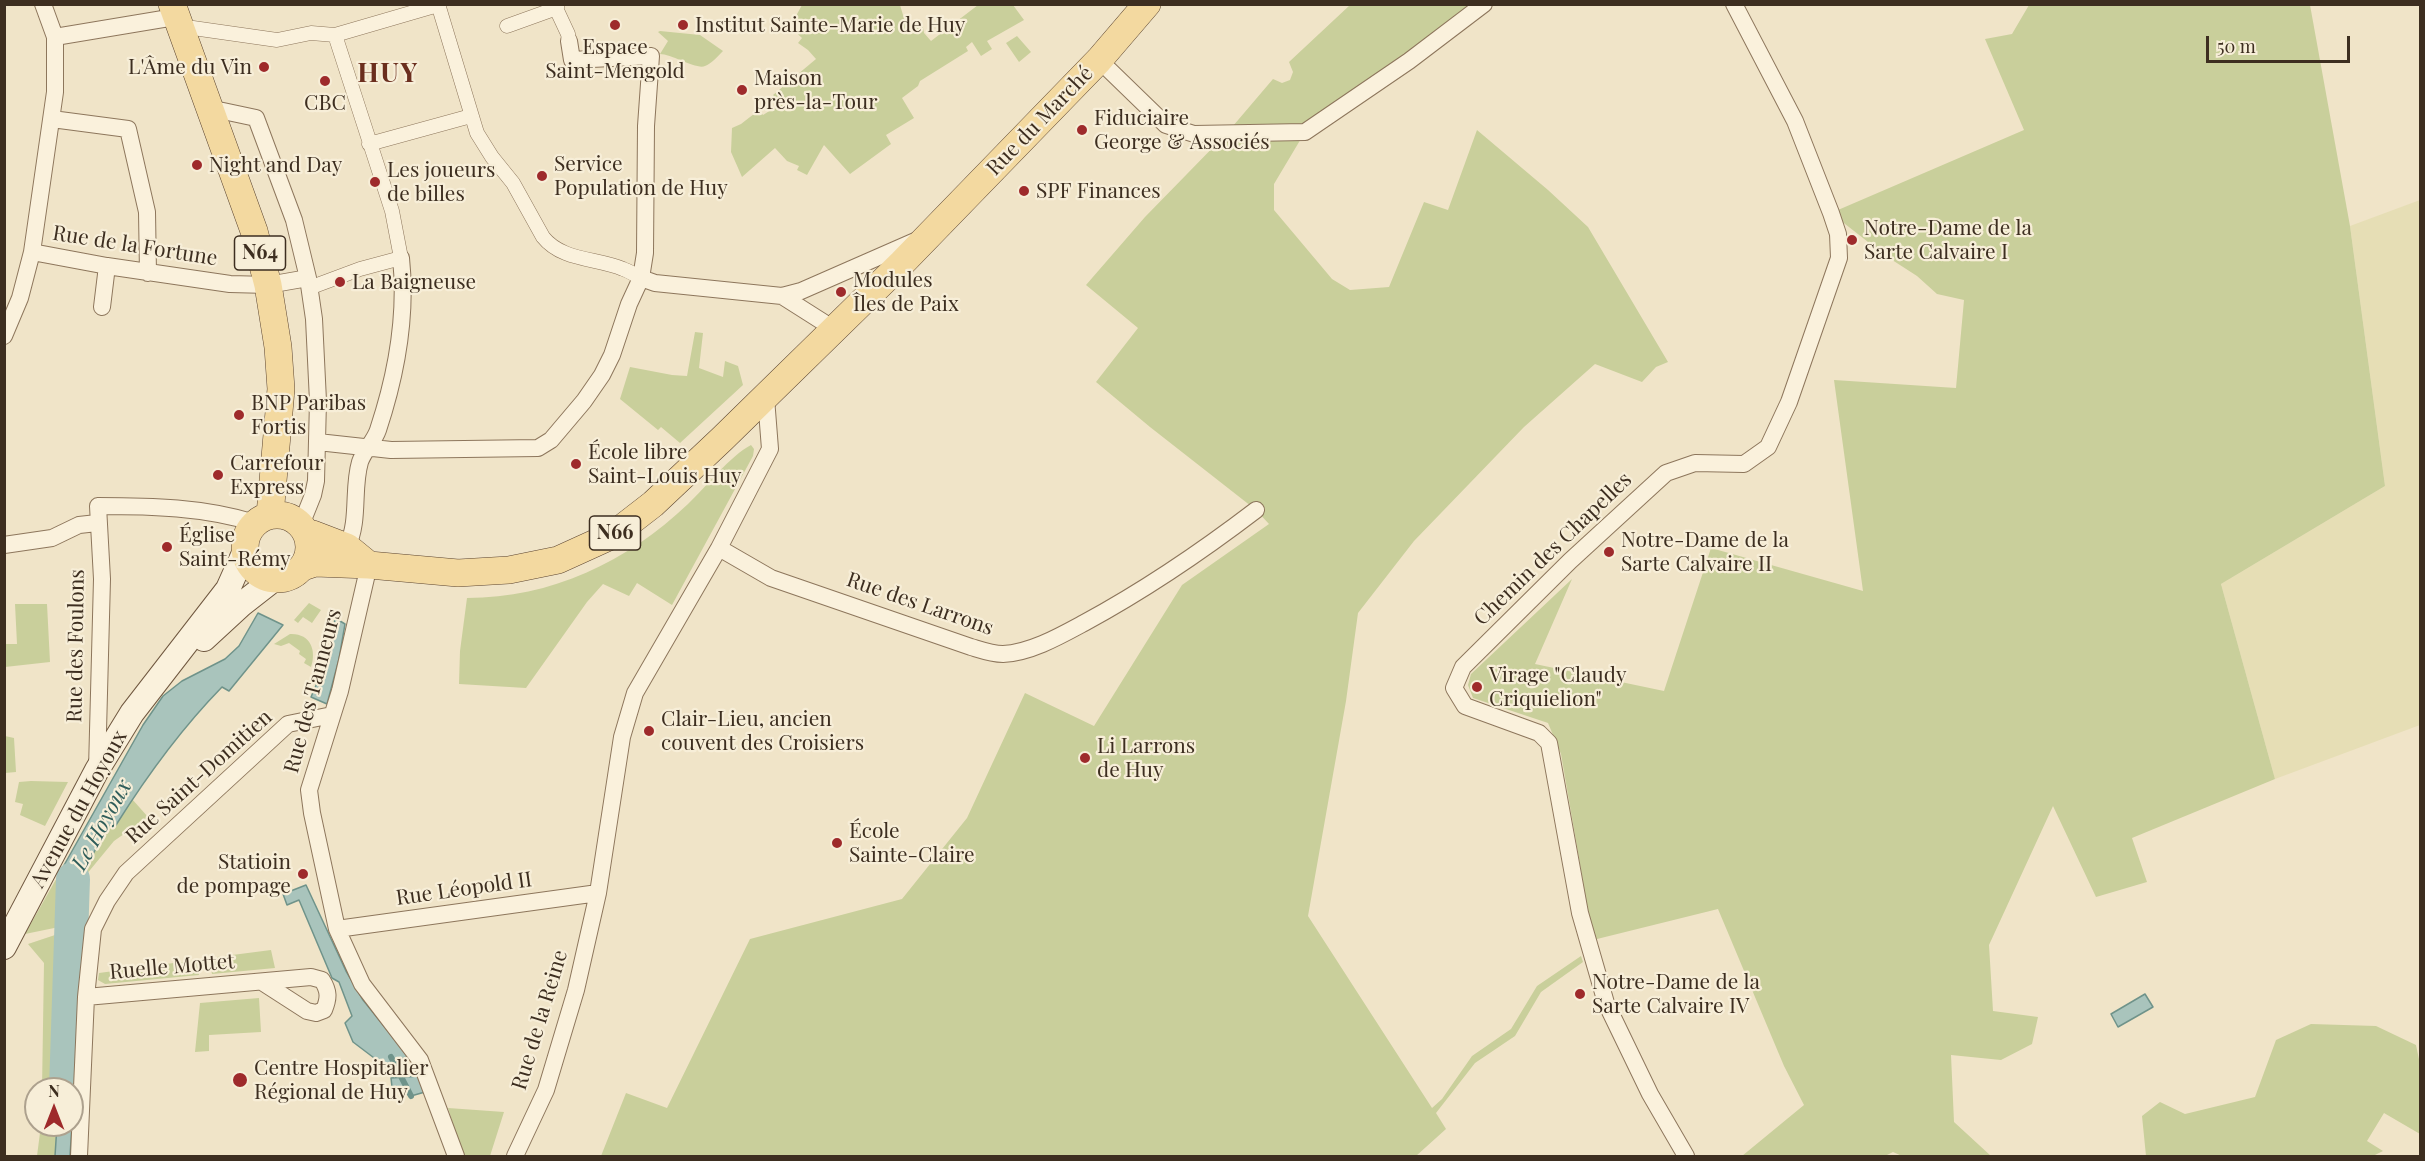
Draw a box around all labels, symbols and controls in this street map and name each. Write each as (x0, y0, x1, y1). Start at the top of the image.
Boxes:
place label: Institut Sainte-Marie de Huy (695, 12, 965, 38)
marker: Espace Saint-Mengold (608, 18, 622, 32)
marker: Institut Sainte-Marie de Huy (676, 18, 690, 32)
scale bar (2209, 24, 2353, 62)
place label: Espace Saint-Mengold (545, 34, 685, 84)
text: 50 m (2217, 34, 2256, 58)
place label: L'Âme du Vin (128, 54, 252, 80)
district label: HUY (357, 58, 419, 90)
marker: L'Âme du Vin (257, 60, 271, 74)
street label: Rue du Marché (982, 61, 1098, 181)
place label: Maison près-la-Tour (754, 65, 877, 115)
marker: CBC (318, 74, 332, 88)
marker: Maison près-la-Tour (735, 83, 749, 97)
place label: CBC (304, 90, 346, 116)
place label: Fiduciaire George & Associés (1094, 105, 1270, 155)
marker: Fiduciaire George & Associés (1075, 123, 1089, 137)
place label: Service Population de Huy (554, 151, 728, 201)
place label: Night and Day (209, 152, 342, 178)
place label: Les joueurs de billes (387, 157, 495, 207)
marker: Night and Day (190, 158, 204, 172)
marker: Service Population de Huy (535, 169, 549, 183)
marker: Les joueurs de billes (368, 175, 382, 189)
place label: SPF Finances (1036, 178, 1161, 204)
marker: SPF Finances (1017, 184, 1031, 198)
place label: Notre-Dame de la Sarte Calvaire I (1864, 215, 2032, 265)
street label: Rue de la Fortune (51, 221, 219, 271)
marker: Notre-Dame de la Sarte Calvaire I (1845, 233, 1859, 247)
road number: N64 (234, 236, 286, 270)
place label: Modules Îles de Paix (853, 267, 959, 317)
place label: La Baigneuse (352, 269, 476, 295)
marker: La Baigneuse (333, 275, 347, 289)
marker: Modules Îles de Paix (834, 285, 848, 299)
place label: BNP Paribas Fortis (251, 390, 366, 440)
marker: BNP Paribas Fortis (232, 408, 246, 422)
place label: École libre Saint-Louis Huy (588, 439, 742, 489)
place label: Carrefour Express (230, 450, 323, 500)
marker: École libre Saint-Louis Huy (569, 457, 583, 471)
street label: Chemin des Chapelles (1469, 467, 1637, 631)
marker: Carrefour Express (211, 468, 225, 482)
road number: N66 (590, 516, 640, 550)
place label: Église Saint-Rémy (179, 522, 291, 572)
place label: Notre-Dame de la Sarte Calvaire II (1621, 527, 1789, 577)
marker: Église Saint-Rémy (160, 540, 174, 554)
marker: Notre-Dame de la Sarte Calvaire II (1602, 545, 1616, 559)
street label: Rue des Larrons (843, 567, 997, 641)
street label: Rue des Foulons (62, 569, 90, 723)
street label: Rue des Tanneurs (279, 606, 347, 776)
place label: Virage "Claudy Criquielion" (1489, 662, 1626, 712)
marker: Virage "Claudy Criquielion" (1470, 680, 1484, 694)
street label: Rue Saint-Domitien (121, 705, 277, 849)
place label: Clair-Lieu, ancien couvent des Croisiers (661, 706, 864, 756)
marker: Clair-Lieu, ancien couvent des Croisiers (642, 724, 656, 738)
street label: Avenue du Hoyoux (25, 726, 133, 892)
place label: Li Larrons de Huy (1097, 733, 1195, 783)
marker: Li Larrons de Huy (1078, 751, 1092, 765)
water label: Le Hoyoux (66, 775, 138, 875)
place label: École Sainte-Claire (849, 818, 975, 868)
marker: École Sainte-Claire (830, 836, 844, 850)
place label: Statioin de pompage (176, 849, 291, 899)
marker: Statioin de pompage (296, 867, 310, 881)
street label: Rue Léopold II (394, 867, 534, 911)
street label: Rue de la Reine (507, 947, 573, 1093)
street label: Ruelle Mottet (108, 949, 236, 985)
place label: Notre-Dame de la Sarte Calvaire IV (1592, 969, 1760, 1019)
marker: Notre-Dame de la Sarte Calvaire IV (1573, 987, 1587, 1001)
place label: Centre Hospitalier Régional de Huy (254, 1055, 429, 1105)
marker: Centre Hospitalier Régional de Huy (231, 1071, 249, 1089)
north arrow (24, 1077, 84, 1137)
text: N (48, 1080, 60, 1101)

